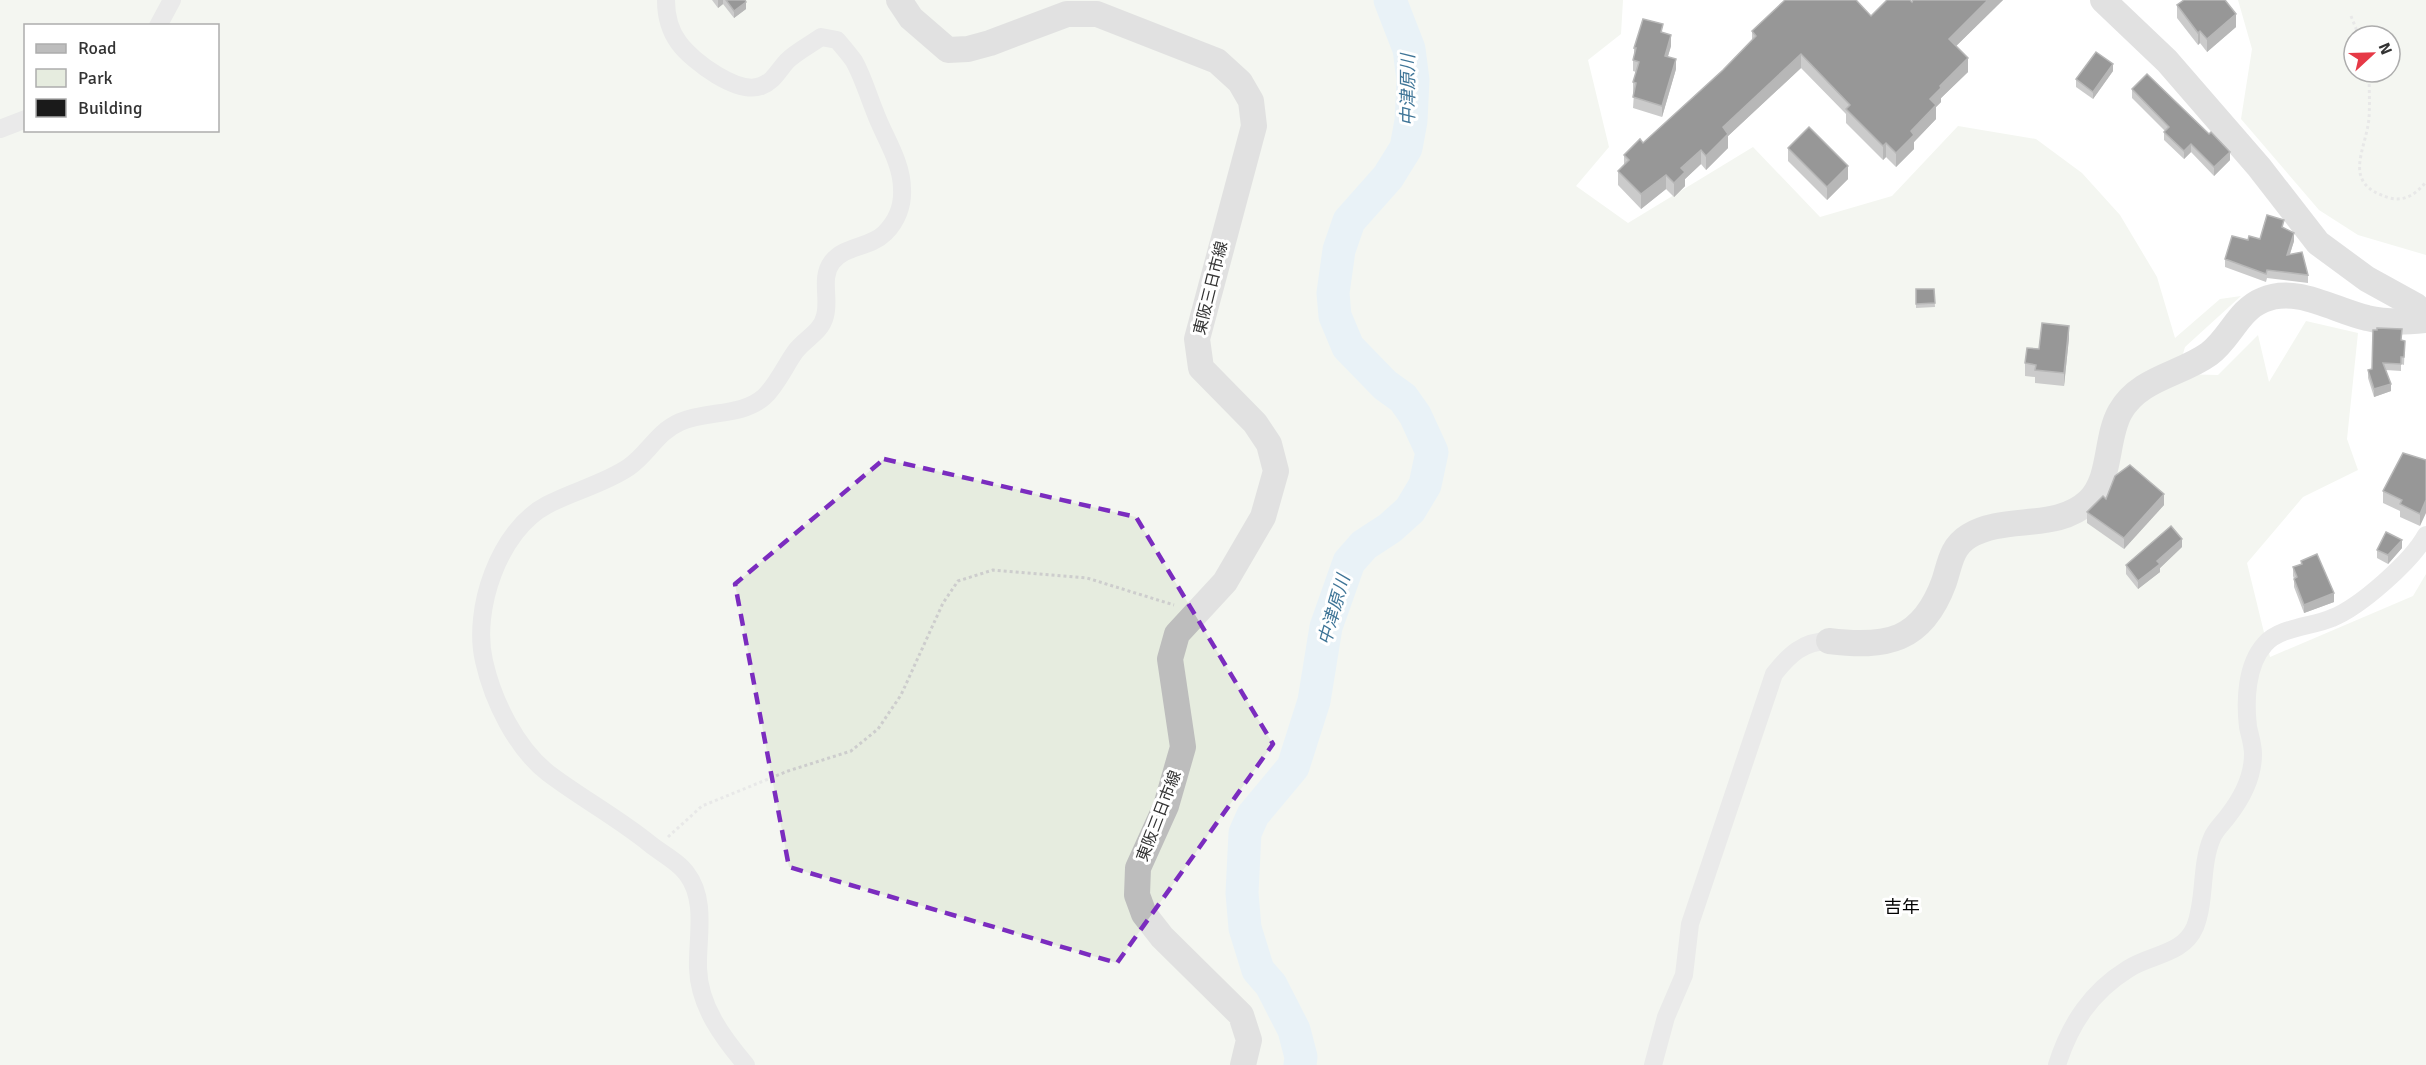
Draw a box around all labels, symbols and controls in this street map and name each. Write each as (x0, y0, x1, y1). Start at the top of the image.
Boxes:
legend (24, 24, 219, 132)
north arrow (2342, 24, 2402, 84)
text: Road (78, 37, 117, 59)
text: N (2374, 40, 2396, 58)
water label: 中津原川 (1397, 52, 1419, 126)
text: Park (78, 67, 113, 89)
text: Building (78, 97, 142, 119)
street label: 東阪三日市線 (1190, 239, 1232, 337)
water label: 中津原川 (1314, 570, 1355, 648)
street label: 東阪三日市線 (1132, 768, 1186, 864)
district label: 吉年 (1884, 896, 1920, 918)

